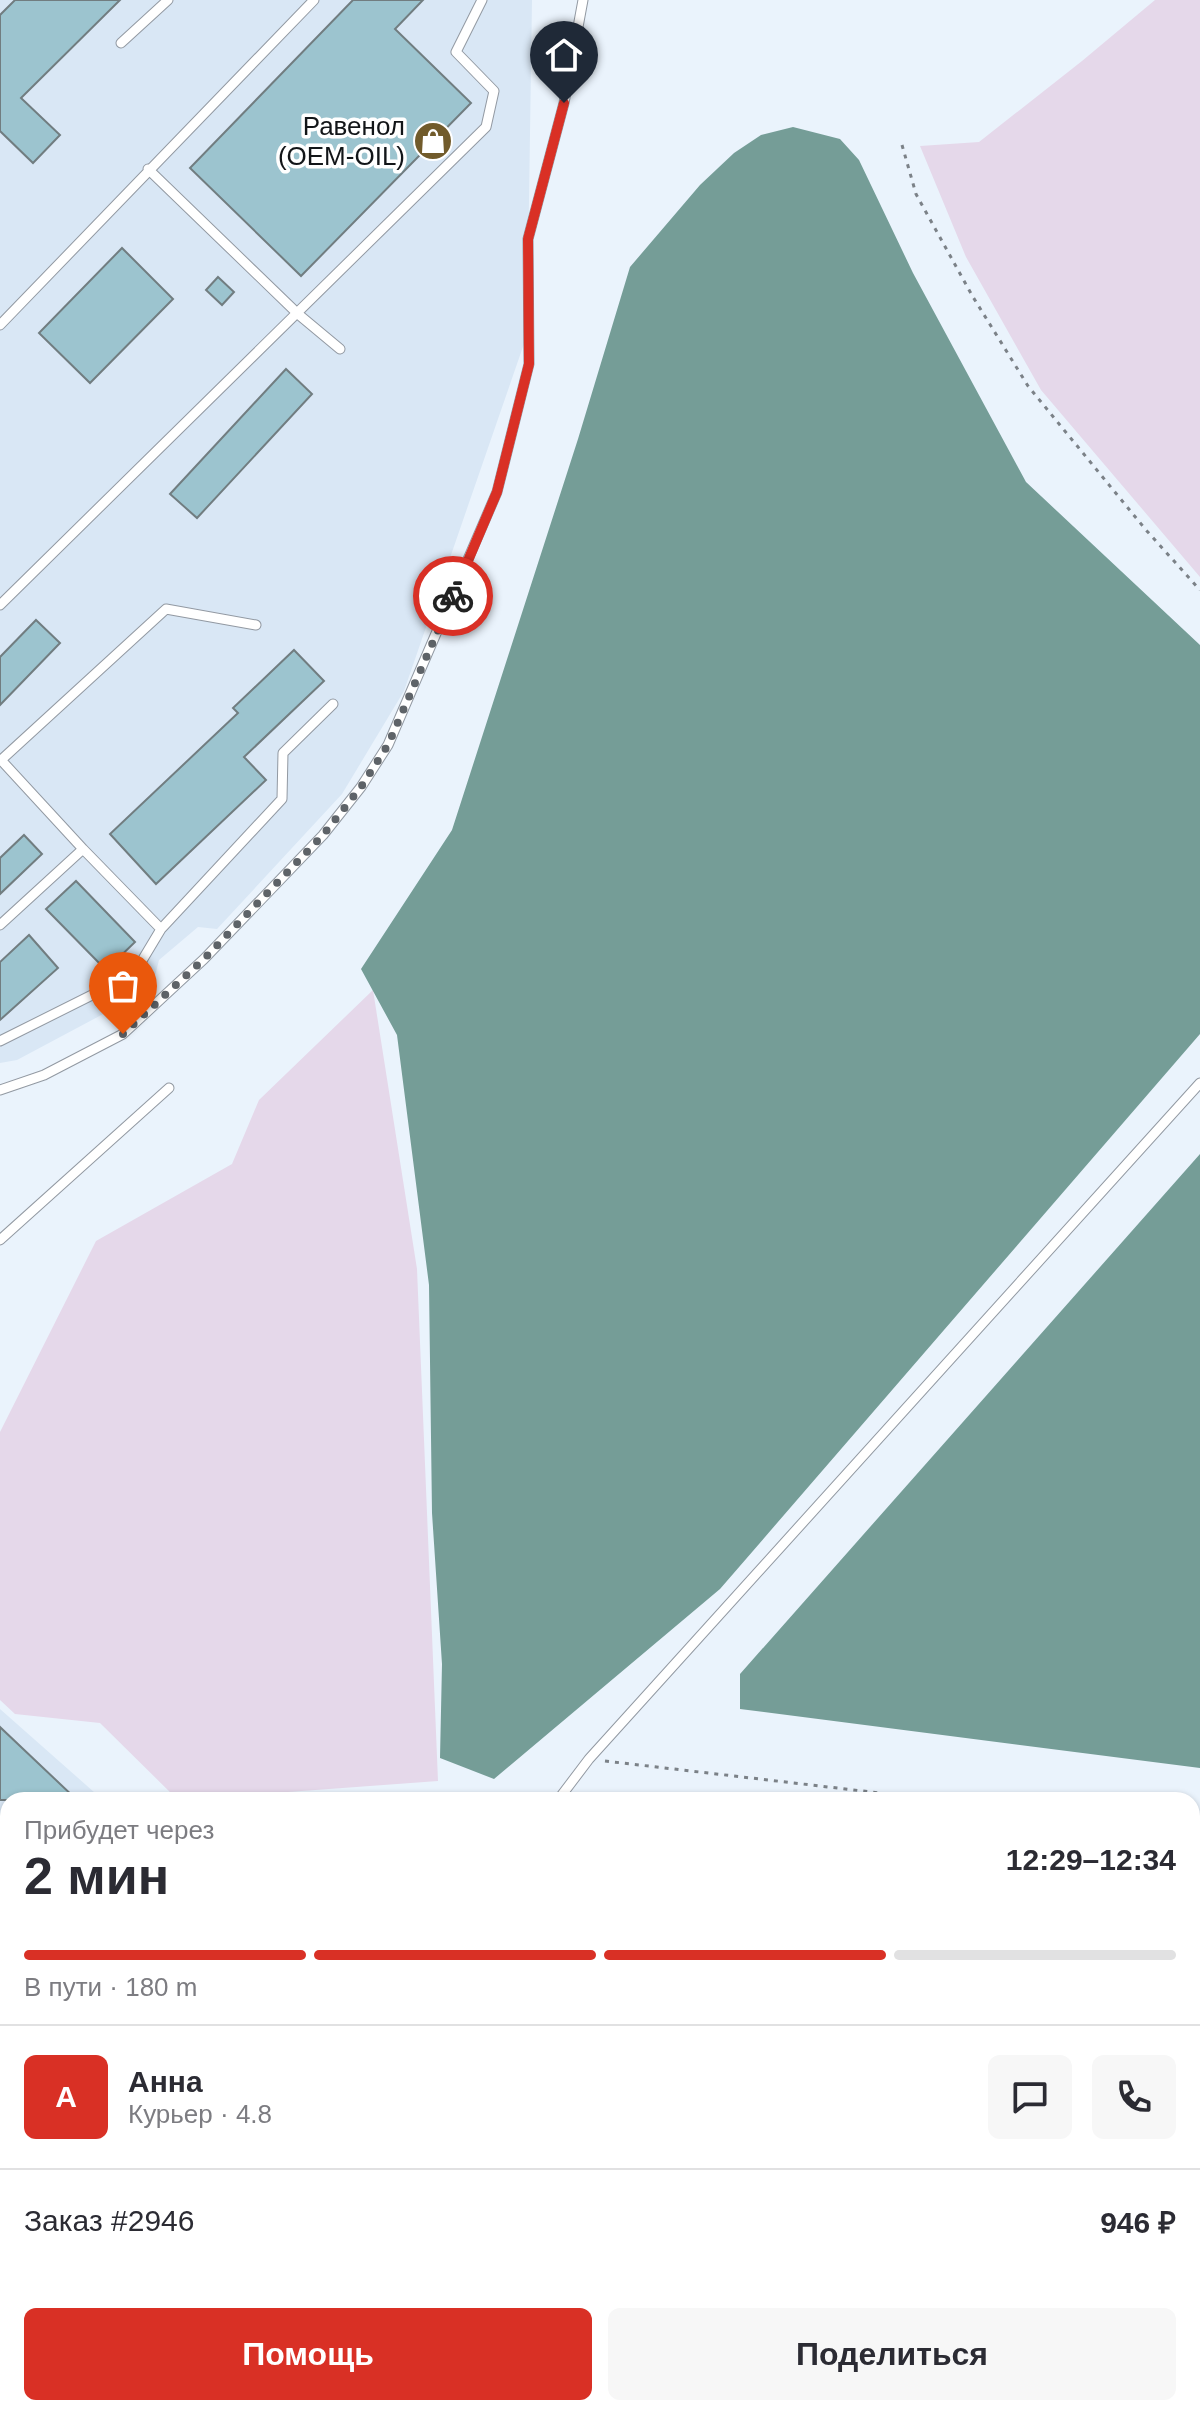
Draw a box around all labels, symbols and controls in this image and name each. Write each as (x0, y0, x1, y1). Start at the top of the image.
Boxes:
pin (530, 21, 598, 103)
icon: home (542, 33, 586, 77)
place label: Равенол (OEM-OIL) (278, 111, 405, 171)
shop icon: Равенол (OEM-OIL) (412, 120, 454, 162)
courier (413, 556, 493, 636)
icon: bike (431, 574, 475, 618)
pin (89, 952, 157, 1034)
icon: bag (101, 964, 145, 1008)
text: Прибудет через (24, 1815, 214, 1845)
text: 12:29–12:34 (1006, 1843, 1176, 1876)
text: 2 мин (24, 1847, 169, 1905)
text: В пути · 180 m (24, 1972, 197, 2002)
button: chat (988, 2055, 1072, 2139)
button: phone (1092, 2055, 1176, 2139)
text: Анна (128, 2065, 203, 2098)
text: А (55, 2080, 77, 2113)
text: Курьер · 4.8 (128, 2099, 272, 2129)
text: Заказ #2946 (24, 2204, 194, 2237)
text: 946 ₽ (1100, 2206, 1176, 2239)
button: Помощь (24, 2308, 592, 2400)
button: Поделиться (608, 2308, 1176, 2400)

